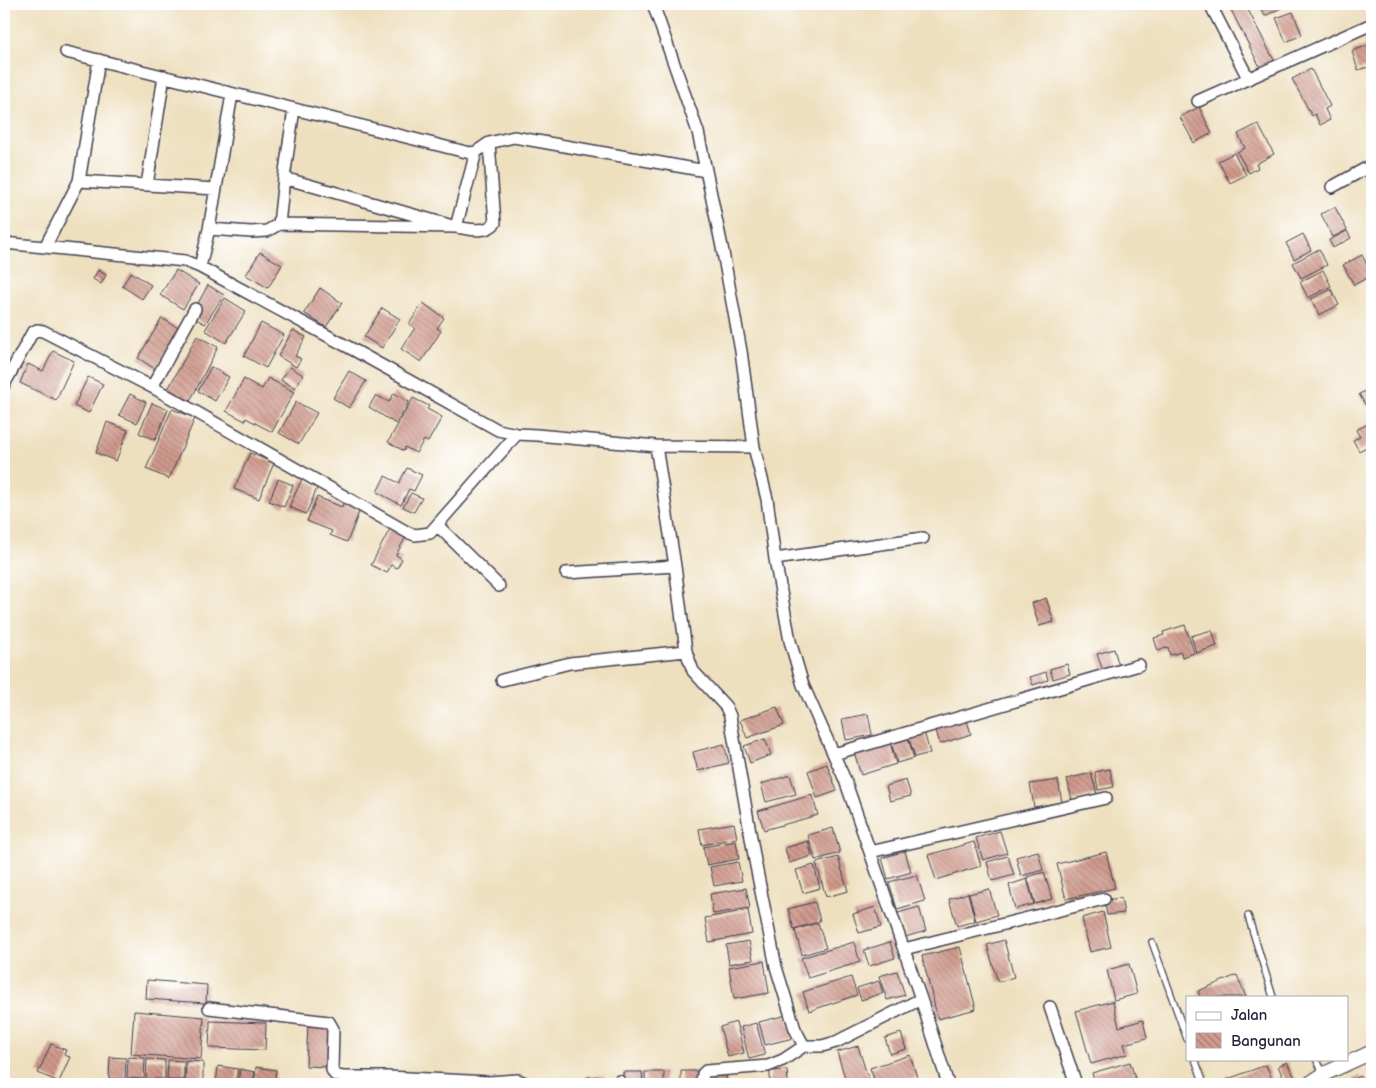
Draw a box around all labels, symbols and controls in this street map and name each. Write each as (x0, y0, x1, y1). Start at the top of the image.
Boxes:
legend (1186, 996, 1348, 1060)
text: Jalan (1231, 1006, 1267, 1025)
text: Bangunan (1231, 1032, 1301, 1051)

